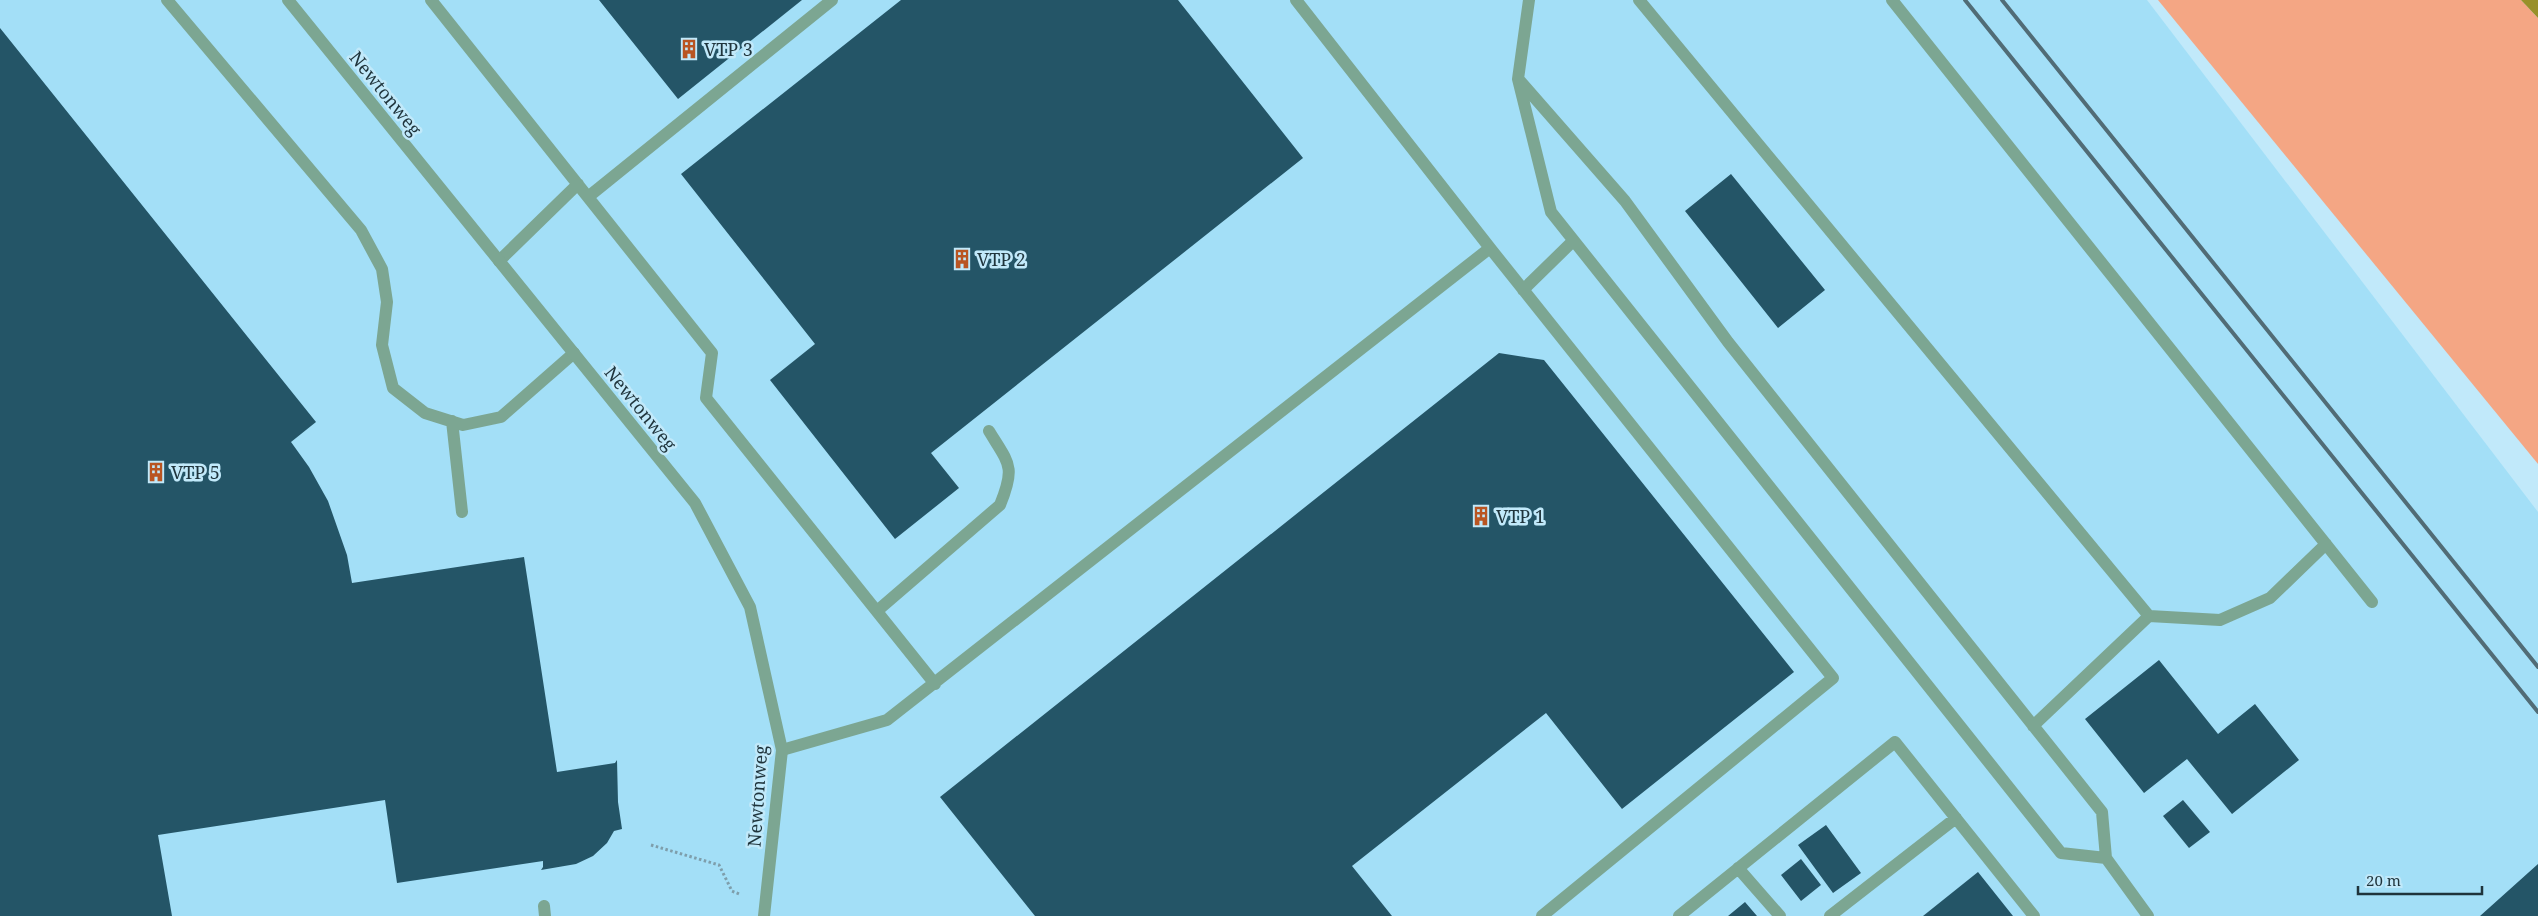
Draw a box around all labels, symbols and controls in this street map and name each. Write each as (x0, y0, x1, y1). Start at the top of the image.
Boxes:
place label: VTP 3 (704, 37, 753, 61)
building icon: VTP 3 (678, 38, 700, 60)
street label: Newtonweg (345, 46, 428, 140)
place label: VTP 2 (977, 247, 1026, 271)
building icon: VTP 2 (951, 248, 973, 270)
street label: Newtonweg (600, 361, 683, 455)
place label: VTP 5 (171, 460, 220, 484)
building icon: VTP 5 (145, 461, 167, 483)
place label: VTP 1 (1496, 504, 1545, 528)
building icon: VTP 1 (1470, 505, 1492, 527)
street label: Newtonweg (741, 744, 773, 848)
scale bar (2358, 864, 2482, 896)
text: 20 m (2366, 870, 2401, 890)

